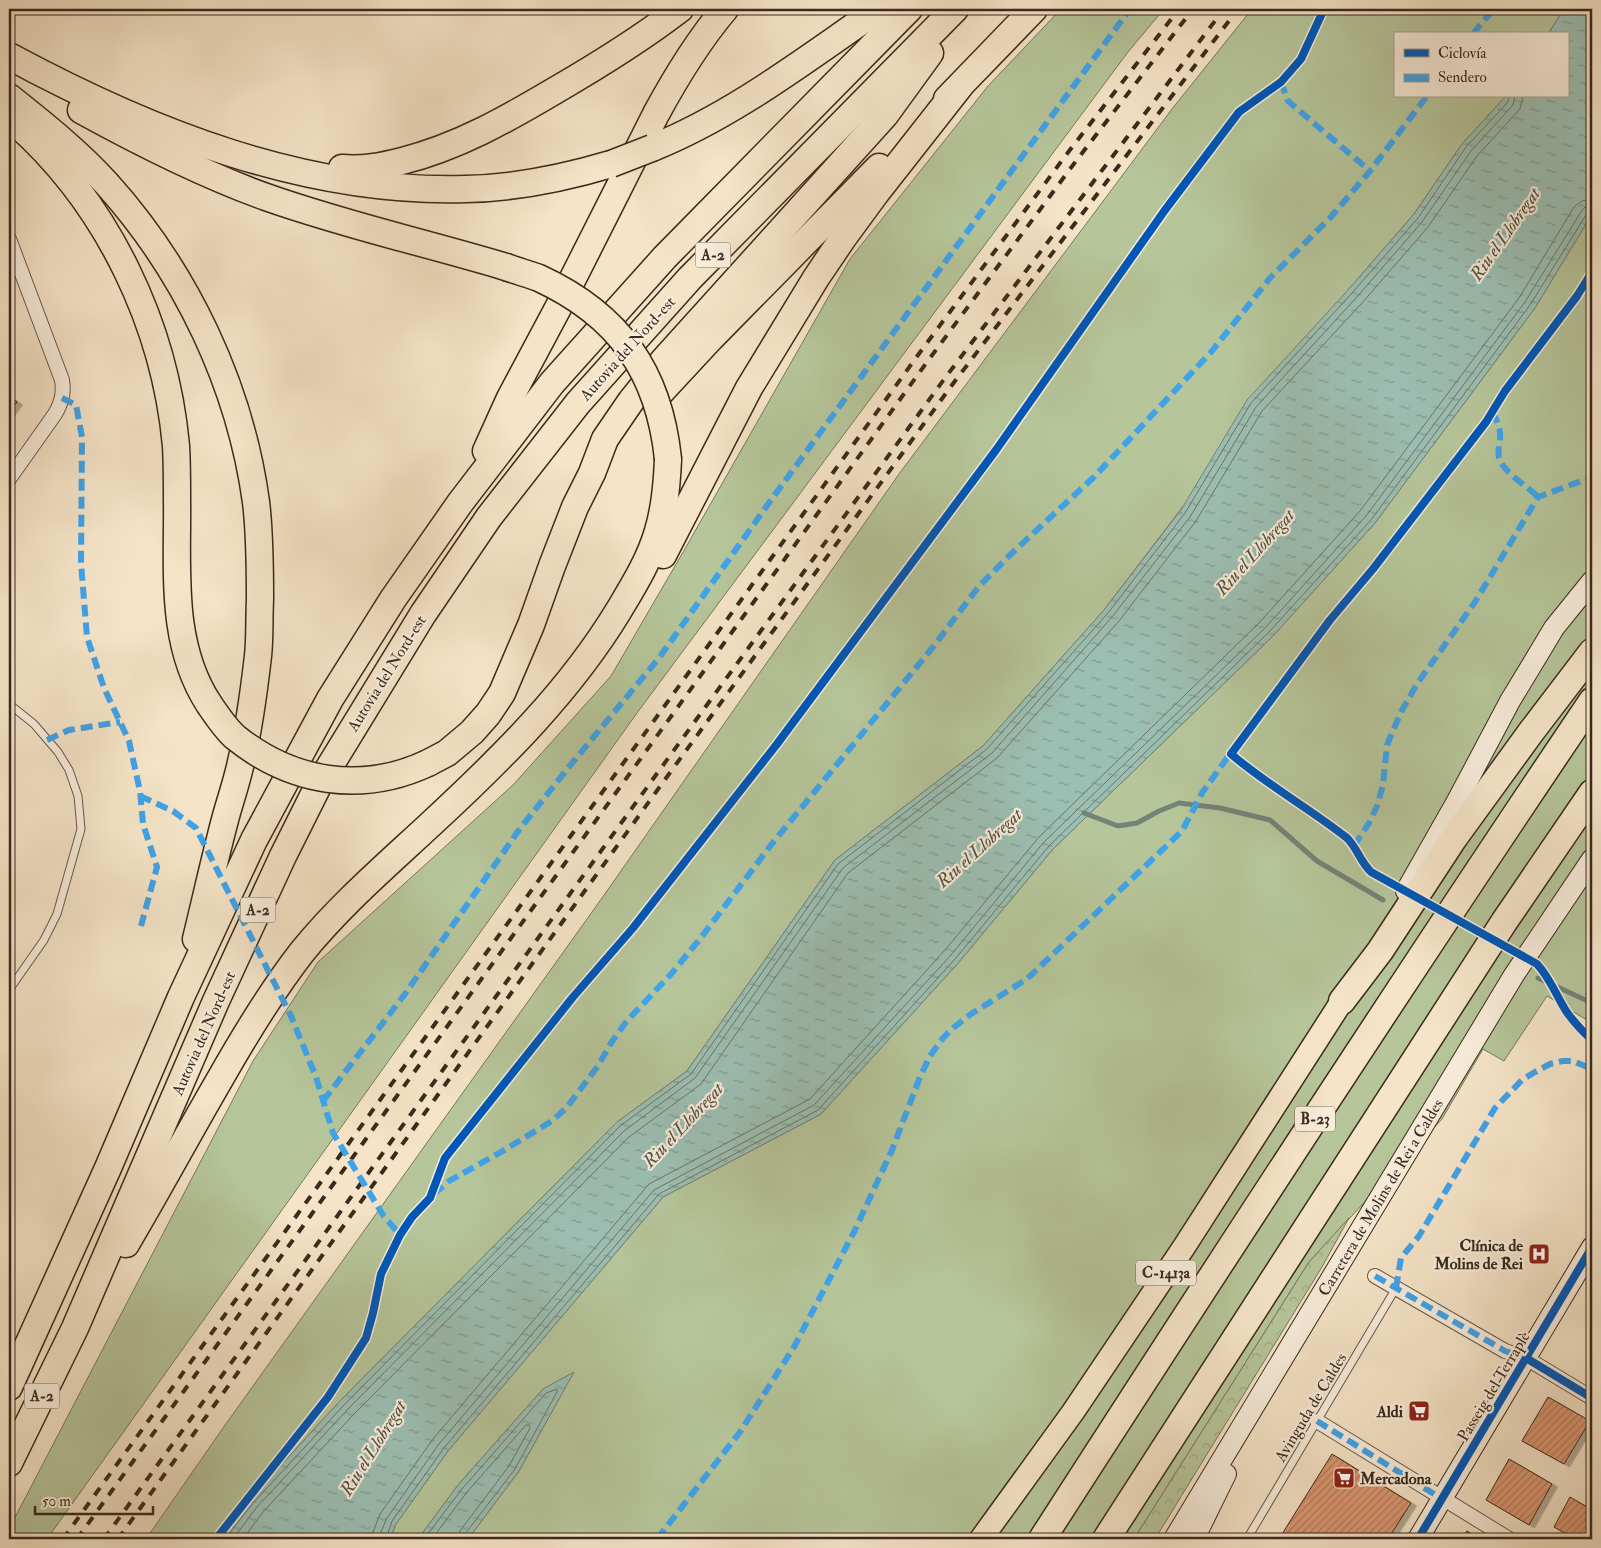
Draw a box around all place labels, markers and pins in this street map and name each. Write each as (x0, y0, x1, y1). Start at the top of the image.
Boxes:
place label: Clínica de Molins de Rei (1434, 1236, 1524, 1274)
hospital icon: Clínica de Molins de Rei (1527, 1242, 1551, 1266)
supermarket icon: Aldi (1407, 1399, 1431, 1423)
place label: Aldi (1376, 1402, 1404, 1422)
supermarket icon: Mercadona (1332, 1466, 1356, 1490)
place label: Mercadona (1359, 1469, 1432, 1489)

